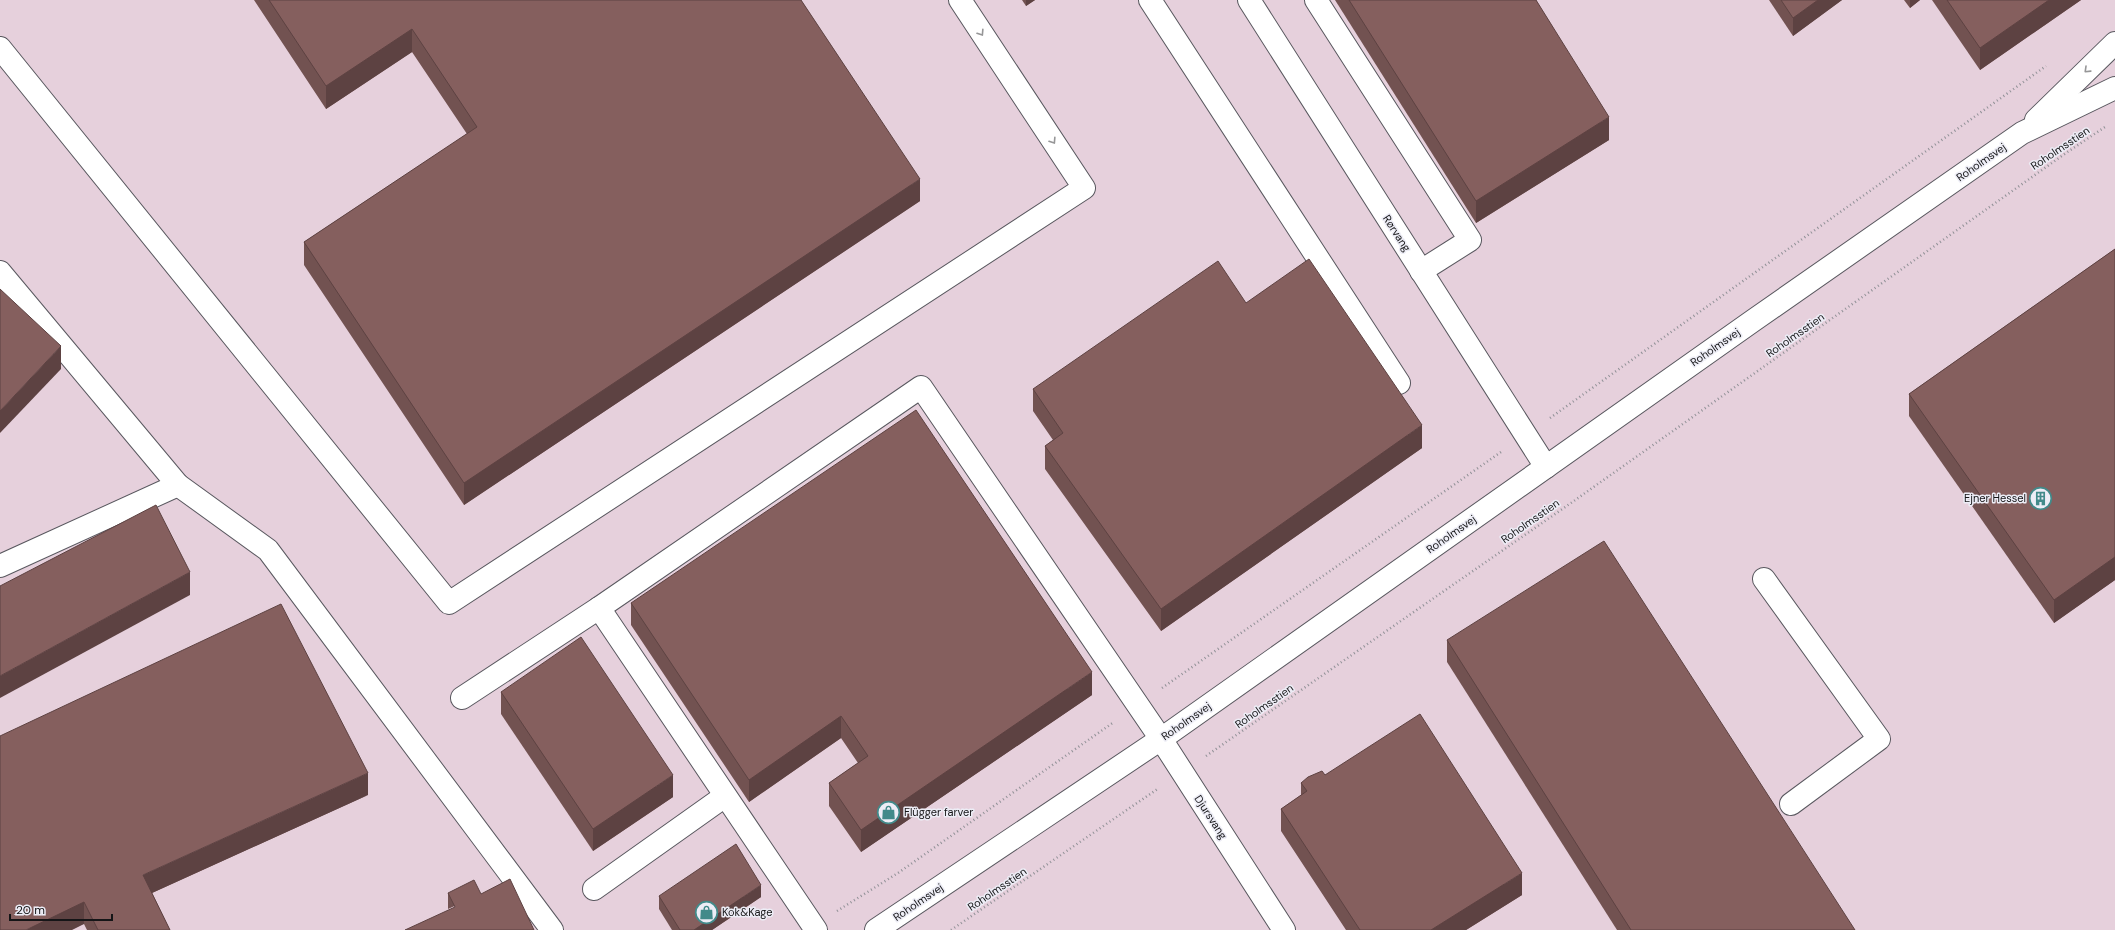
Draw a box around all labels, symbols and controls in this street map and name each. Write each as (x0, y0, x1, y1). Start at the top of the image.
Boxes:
one-way arrow (976, 28, 983, 35)
one-way arrow (2084, 65, 2092, 73)
street label: Roholmsstien (2028, 123, 2092, 173)
one-way arrow (1048, 137, 1056, 144)
street label: Roholmsvej (1953, 140, 2009, 184)
street label: Rørvang (1380, 212, 1414, 254)
street label: Roholmsstien (1763, 310, 1827, 360)
street label: Roholmsvej (1687, 325, 1743, 369)
building icon: Ejner Hessel (2028, 485, 2054, 511)
place label: Ejner Hessel (1964, 491, 2026, 505)
street label: Roholmsstien (1498, 496, 1562, 546)
street label: Roholmsvej (1423, 512, 1479, 556)
street label: Roholmsstien (1232, 681, 1296, 731)
street label: Roholmsvej (1158, 699, 1214, 743)
street label: Djursvang (1192, 792, 1230, 842)
shop icon: Flügger farver (876, 799, 902, 825)
place label: Flügger farver (904, 805, 973, 819)
street label: Roholmsstien (965, 864, 1029, 914)
street label: Roholmsvej (890, 880, 946, 924)
scale bar (10, 896, 112, 922)
shop icon: Kok&Kage (694, 899, 720, 925)
text: 20 m (16, 902, 45, 918)
place label: Kok&Kage (722, 905, 773, 919)

